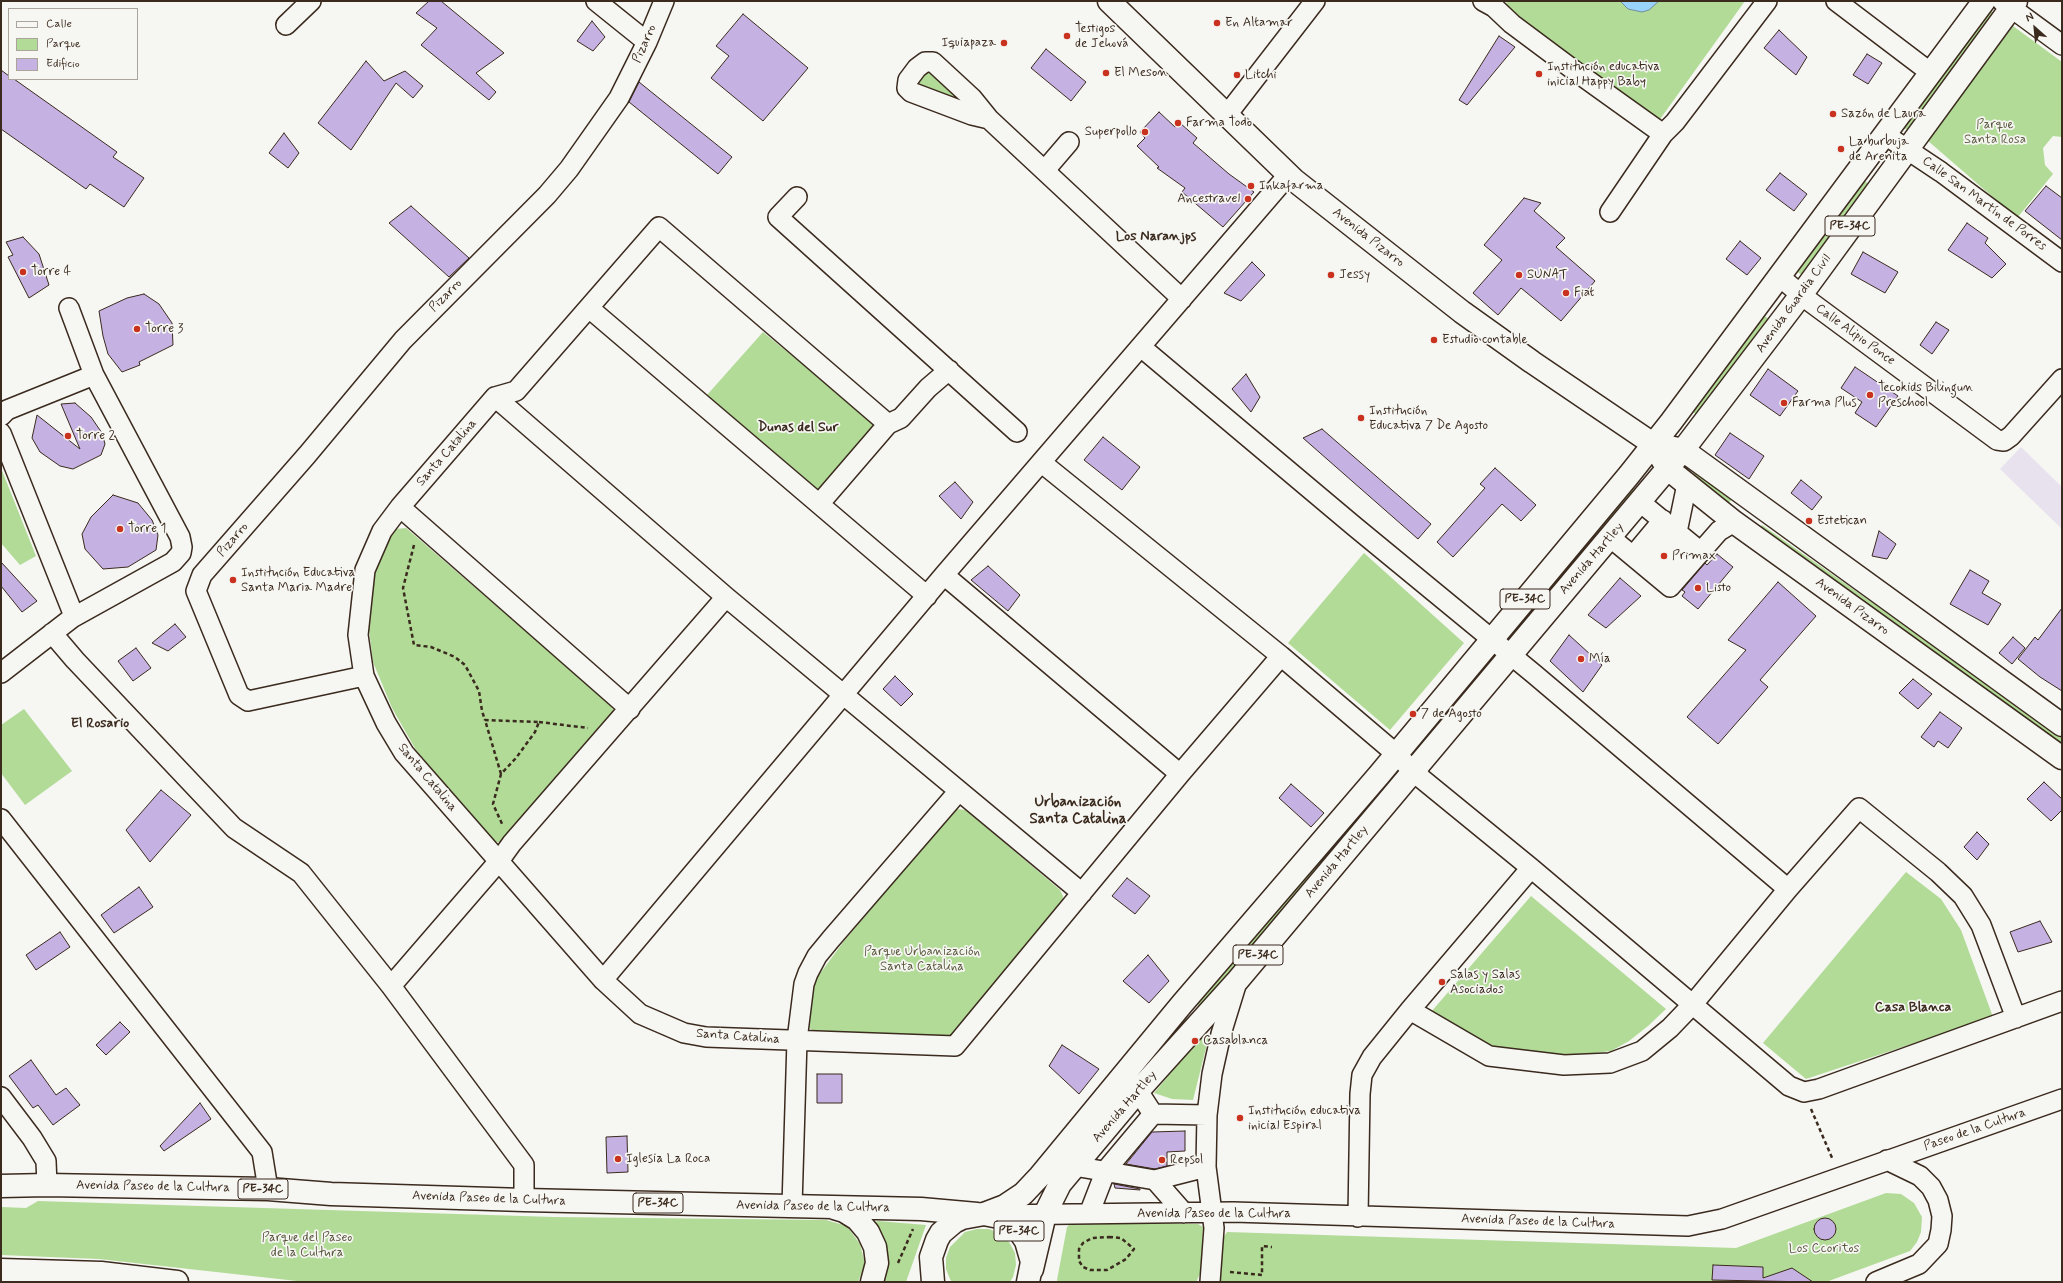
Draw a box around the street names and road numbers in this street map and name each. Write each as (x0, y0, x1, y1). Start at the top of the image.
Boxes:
street label: Pizarro (630, 23, 660, 65)
street label: Calle San Martín de Porres (1919, 154, 2049, 254)
street label: Avenida Pizarro (1329, 205, 1407, 271)
road number: PE-34C (1825, 216, 1875, 236)
street label: Avenida Guardia Civil (1753, 252, 1835, 356)
street label: Pizarro (426, 276, 466, 316)
street label: Calle Alipio Ponce (1812, 301, 1898, 369)
street label: Santa Catalina (414, 416, 480, 490)
street label: Pizarro (214, 520, 252, 560)
street label: Avenida Hartley (1557, 520, 1627, 598)
street label: Avenida Pizarro (1812, 575, 1892, 639)
road number: PE-34C (1500, 589, 1550, 609)
street label: Santa Catalina (394, 741, 460, 815)
street label: Avenida Hartley (1302, 823, 1372, 901)
road number: PE-34C (1233, 945, 1283, 965)
street label: Santa Catalina (696, 1026, 780, 1048)
street label: Avenida Hartley (1090, 1068, 1160, 1146)
street label: Paseo de la Cultura (1922, 1105, 2028, 1155)
street label: Avenida Paseo de la Cultura (76, 1178, 230, 1196)
road number: PE-34C (238, 1179, 288, 1199)
street label: Avenida Paseo de la Cultura (412, 1189, 566, 1209)
road number: PE-34C (633, 1193, 683, 1213)
street label: Avenida Paseo de la Cultura (736, 1198, 890, 1216)
street label: Avenida Paseo de la Cultura (1137, 1206, 1291, 1222)
street label: Avenida Paseo de la Cultura (1461, 1212, 1615, 1232)
road number: PE-34C (994, 1221, 1044, 1241)

